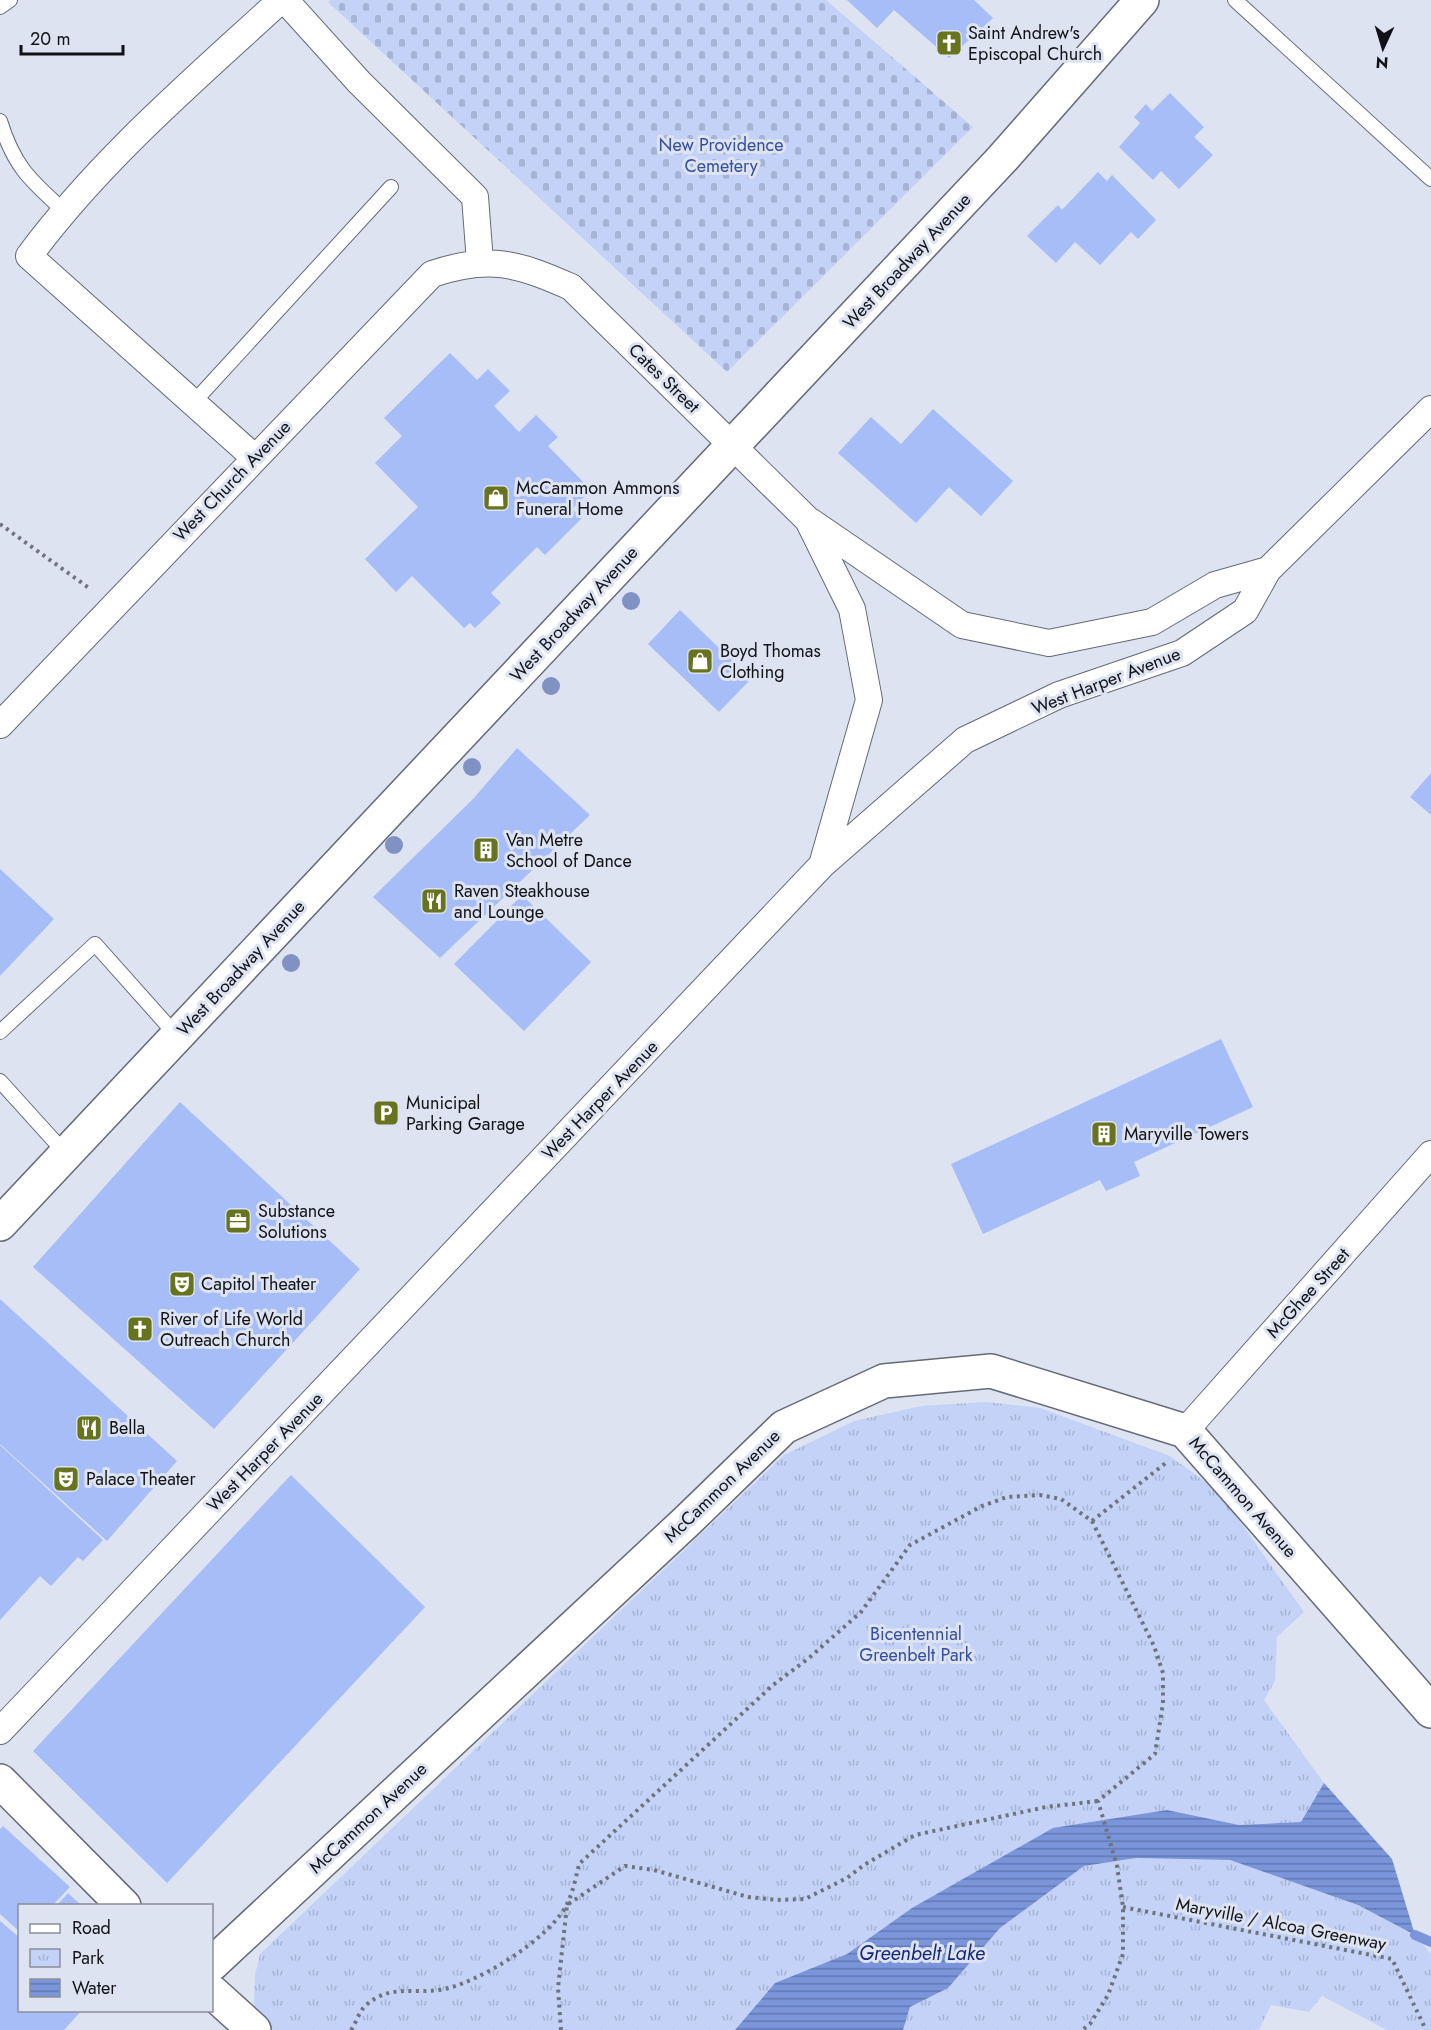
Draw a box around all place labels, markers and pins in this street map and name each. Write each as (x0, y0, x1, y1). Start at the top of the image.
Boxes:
place label: Saint Andrew's Episcopal Church (968, 20, 1102, 67)
church icon: Saint Andrew's Episcopal Church (934, 28, 964, 58)
place label: McCammon Ammons Funeral Home (516, 475, 679, 522)
shop icon: McCammon Ammons Funeral Home (481, 483, 511, 513)
place label: Boyd Thomas Clothing (720, 638, 821, 685)
shop icon: Boyd Thomas Clothing (685, 646, 715, 676)
place label: Van Metre School of Dance (506, 827, 632, 874)
building icon: Van Metre School of Dance (471, 835, 501, 865)
place label: Raven Steakhouse and Lounge (454, 878, 590, 925)
restaurant icon: Raven Steakhouse and Lounge (419, 886, 449, 916)
place label: Municipal Parking Garage (406, 1090, 525, 1137)
parking icon: Municipal Parking Garage (371, 1098, 401, 1128)
building icon: Maryville Towers (1089, 1119, 1119, 1149)
place label: Maryville Towers (1124, 1121, 1249, 1147)
place label: Substance Solutions (258, 1198, 335, 1245)
office icon: Substance Solutions (223, 1206, 253, 1236)
theatre icon: Capitol Theater (167, 1269, 197, 1299)
place label: Capitol Theater (201, 1271, 317, 1297)
place label: River of Life World Outreach Church (160, 1306, 303, 1353)
church icon: River of Life World Outreach Church (125, 1314, 155, 1344)
restaurant icon: Bella (74, 1413, 104, 1443)
place label: Bella (109, 1415, 145, 1441)
theatre icon: Palace Theater (51, 1464, 81, 1494)
place label: Palace Theater (86, 1466, 196, 1492)

